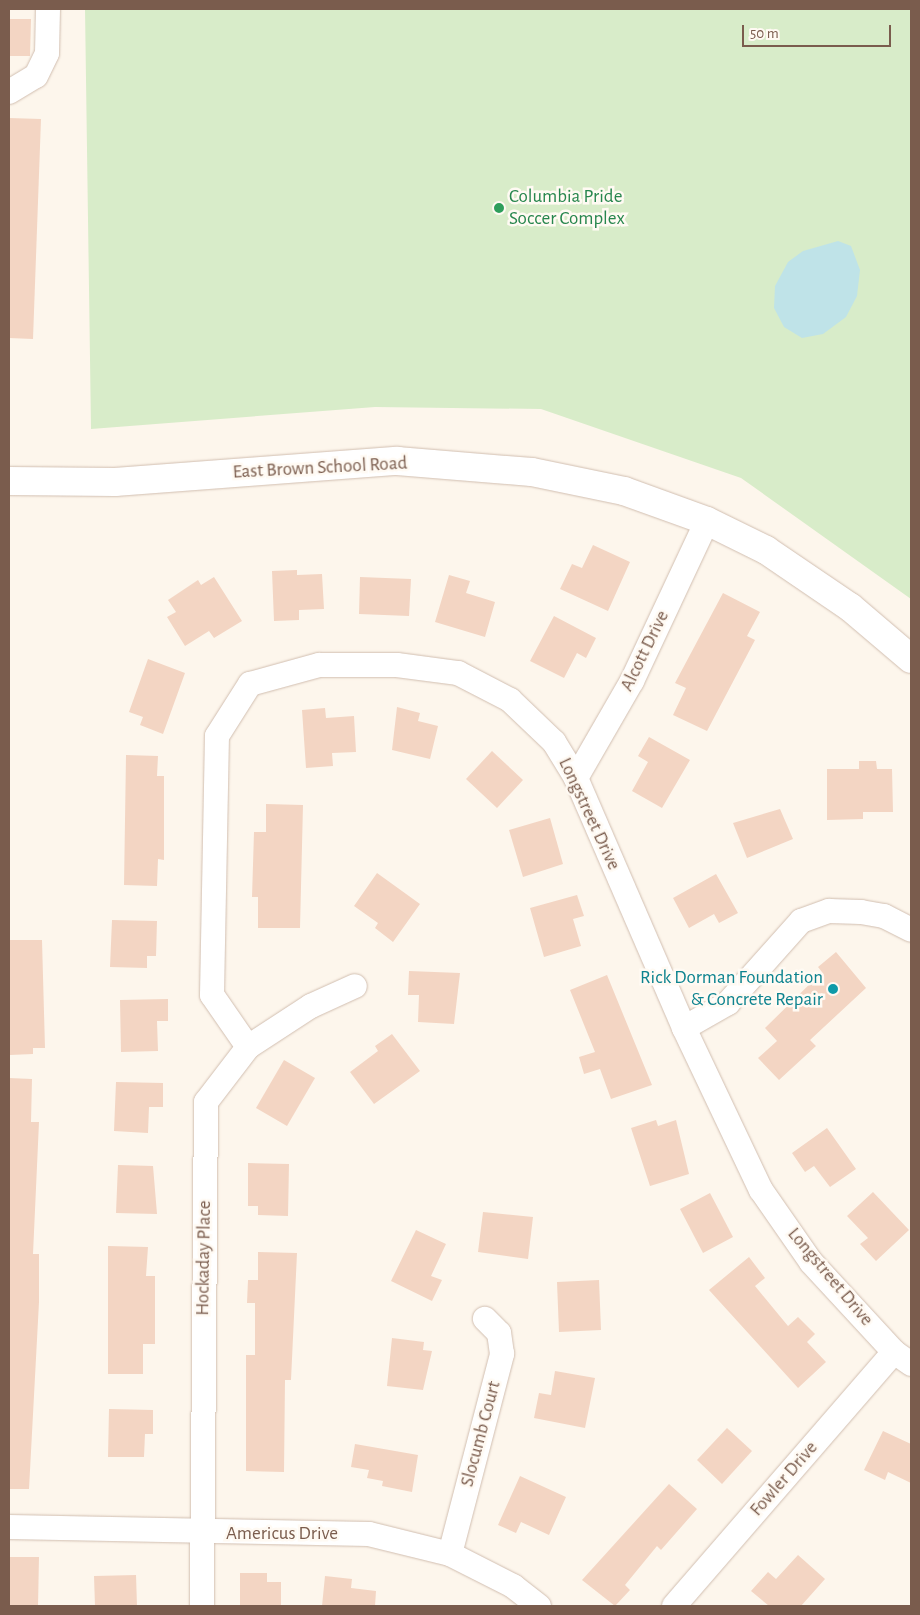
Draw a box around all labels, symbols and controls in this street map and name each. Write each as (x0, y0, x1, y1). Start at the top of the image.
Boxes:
scale bar (745, 15, 894, 47)
text: 50 m (750, 26, 779, 41)
place label: Columbia Pride Soccer Complex (509, 186, 625, 230)
marker: Columbia Pride Soccer Complex (493, 202, 505, 214)
street label: East Brown School Road (232, 452, 408, 484)
street label: Alcott Drive (616, 607, 674, 695)
street label: Longstreet Drive (553, 754, 625, 874)
place label: Rick Dorman Foundation & Concrete Repair (640, 967, 823, 1011)
marker: Rick Dorman Foundation & Concrete Repair (827, 983, 839, 995)
street label: Hockaday Place (192, 1200, 216, 1316)
street label: Longstreet Drive (782, 1223, 878, 1331)
street label: Slocumb Court (456, 1379, 506, 1489)
street label: Fowler Drive (745, 1437, 823, 1521)
street label: Americus Drive (226, 1523, 338, 1545)

